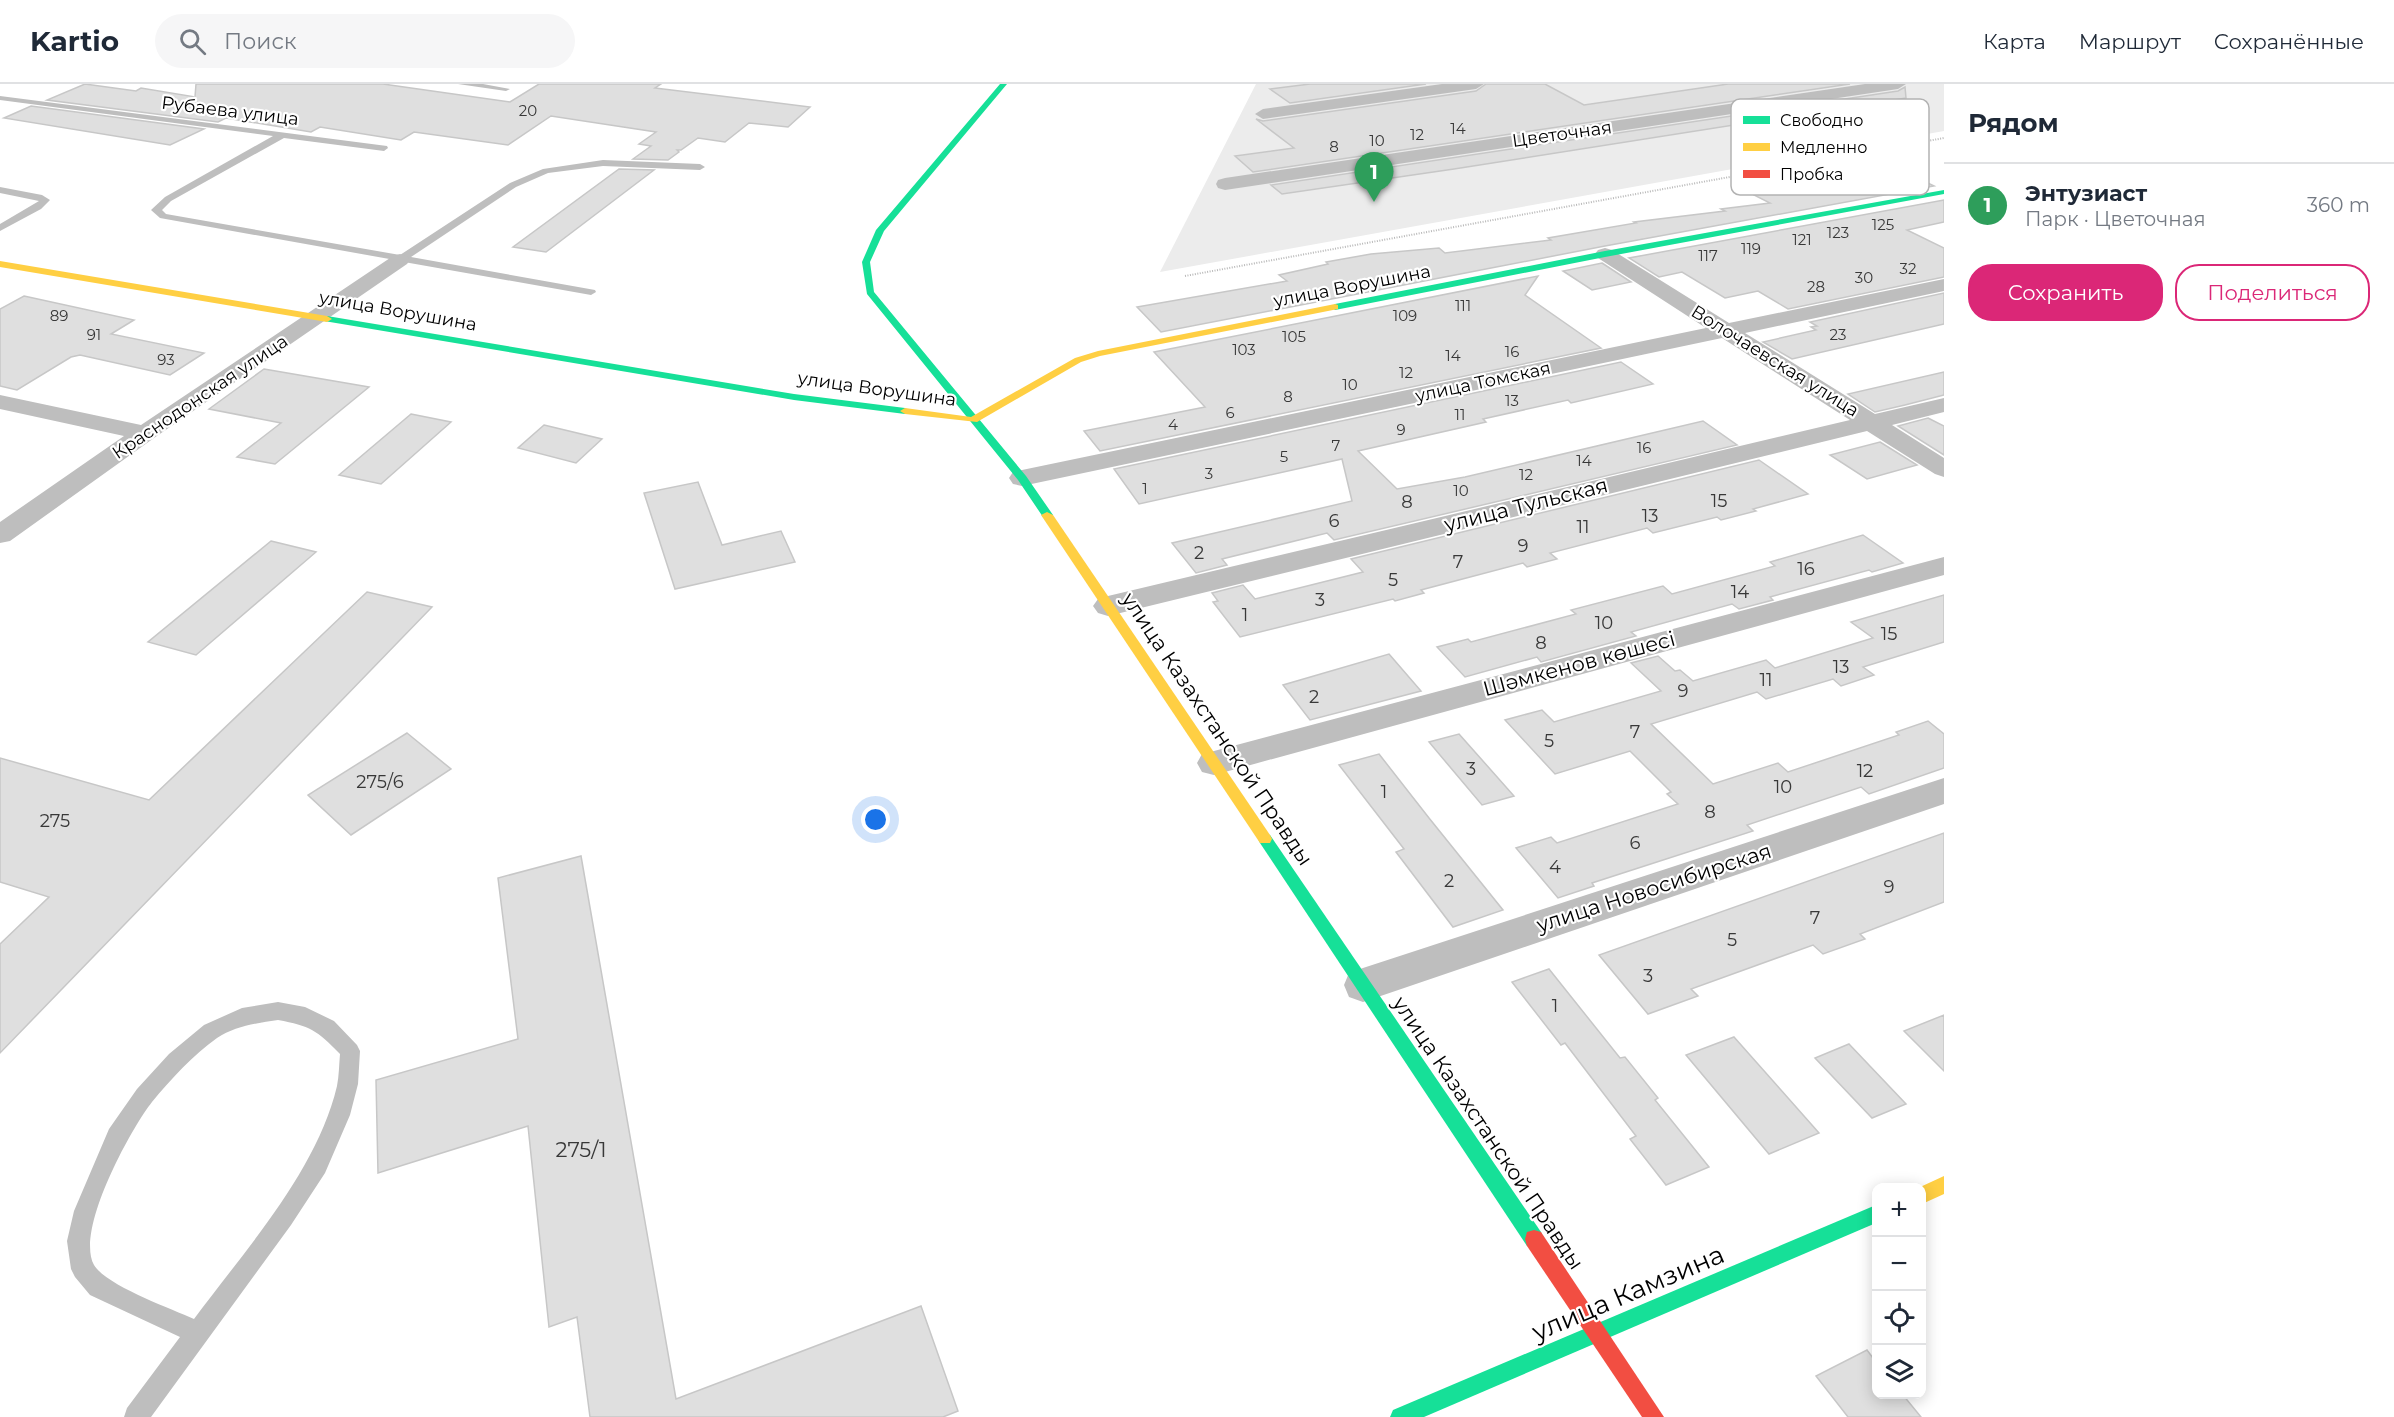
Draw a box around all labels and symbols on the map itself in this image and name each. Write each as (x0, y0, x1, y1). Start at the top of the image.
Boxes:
street label: Рубаева улица (160, 92, 300, 130)
legend (1731, 99, 1929, 195)
house number: 20 (519, 101, 537, 120)
text: Свободно (1780, 111, 1863, 130)
street label: Цветочная (1511, 116, 1613, 152)
house number: 14 (1450, 119, 1466, 138)
house number: 12 (1410, 125, 1424, 144)
house number: 10 (1369, 131, 1385, 150)
house number: 8 (1329, 137, 1339, 156)
text: Медленно (1780, 138, 1867, 157)
pin: 1 (1354, 152, 1394, 202)
text: Пробка (1780, 165, 1843, 184)
house number: 125 (1872, 215, 1894, 234)
house number: 123 (1827, 223, 1849, 242)
house number: 121 (1792, 230, 1812, 249)
house number: 119 (1741, 239, 1761, 258)
house number: 117 (1698, 246, 1718, 265)
house number: 32 (1900, 259, 1916, 278)
street label: улица Ворушина (1271, 260, 1432, 312)
house number: 30 (1855, 268, 1873, 287)
house number: 28 (1807, 277, 1825, 296)
street label: улица Ворушина (316, 286, 479, 336)
house number: 111 (1455, 296, 1471, 315)
street label: Волочаевская улица (1687, 300, 1863, 422)
house number: 89 (50, 306, 68, 325)
house number: 109 (1393, 306, 1417, 325)
house number: 91 (87, 325, 101, 344)
house number: 23 (1830, 325, 1846, 344)
house number: 105 (1282, 327, 1306, 346)
street label: Краснодонская улица (108, 330, 292, 464)
house number: 103 (1232, 340, 1256, 359)
house number: 16 (1505, 342, 1519, 361)
house number: 14 (1445, 346, 1461, 365)
house number: 93 (157, 350, 175, 369)
street label: улица Томская (1412, 357, 1553, 407)
house number: 12 (1399, 363, 1413, 382)
street label: улица Ворушина (795, 367, 958, 411)
house number: 10 (1342, 375, 1358, 394)
house number: 8 (1283, 387, 1293, 406)
house number: 13 (1505, 391, 1519, 410)
house number: 6 (1225, 403, 1235, 422)
house number: 11 (1455, 405, 1465, 424)
house number: 4 (1168, 415, 1178, 434)
house number: 9 (1396, 420, 1406, 439)
house number: 7 (1332, 436, 1341, 455)
house number: 16 (1637, 438, 1651, 457)
house number: 5 (1280, 447, 1288, 466)
house number: 14 (1576, 451, 1592, 470)
house number: 3 (1205, 464, 1213, 483)
house number: 12 (1519, 465, 1533, 484)
street label: улица Тульская (1440, 472, 1610, 537)
house number: 1 (1142, 479, 1148, 498)
house number: 10 (1453, 481, 1469, 500)
house number: 15 (1711, 490, 1727, 512)
house number: 8 (1401, 491, 1413, 513)
house number: 13 (1642, 505, 1658, 527)
house number: 6 (1329, 510, 1340, 532)
house number: 11 (1577, 516, 1590, 538)
house number: 9 (1518, 535, 1529, 557)
house number: 2 (1194, 542, 1204, 564)
house number: 7 (1453, 551, 1463, 573)
house number: 16 (1797, 558, 1815, 580)
house number: 5 (1388, 569, 1398, 591)
house number: 14 (1731, 581, 1749, 603)
street label: улица Казахстанской Правды (1116, 587, 1318, 870)
house number: 3 (1315, 589, 1325, 611)
house number: 1 (1242, 604, 1248, 626)
house number: 10 (1595, 612, 1613, 634)
house number: 15 (1881, 623, 1897, 645)
street label: Шәмкенов көшесі (1480, 626, 1678, 701)
house number: 8 (1535, 632, 1547, 654)
house number: 13 (1833, 656, 1849, 678)
house number: 11 (1760, 669, 1773, 691)
house number: 9 (1678, 680, 1689, 702)
house number: 2 (1309, 686, 1319, 708)
house number: 7 (1630, 721, 1640, 743)
house number: 5 (1544, 730, 1554, 752)
house number: 3 (1466, 758, 1476, 780)
house number: 12 (1857, 760, 1873, 782)
house number: 275/6 (356, 771, 404, 793)
house number: 10 (1774, 776, 1792, 798)
house number: 1 (1381, 781, 1387, 803)
house number: 8 (1704, 801, 1716, 823)
your location (861, 805, 890, 834)
house number: 275 (40, 810, 70, 832)
house number: 6 (1630, 832, 1641, 854)
street label: улица Новосибирская (1532, 838, 1774, 938)
house number: 4 (1549, 856, 1561, 878)
house number: 2 (1444, 870, 1454, 892)
house number: 9 (1884, 876, 1895, 898)
house number: 7 (1810, 907, 1820, 929)
house number: 5 (1727, 929, 1737, 951)
house number: 3 (1643, 965, 1653, 987)
street label: улица Казахстанской Правды (1387, 991, 1589, 1274)
house number: 1 (1552, 995, 1558, 1017)
house number: 275/1 (556, 1137, 607, 1162)
street label: улица Камзина (1526, 1238, 1729, 1348)

